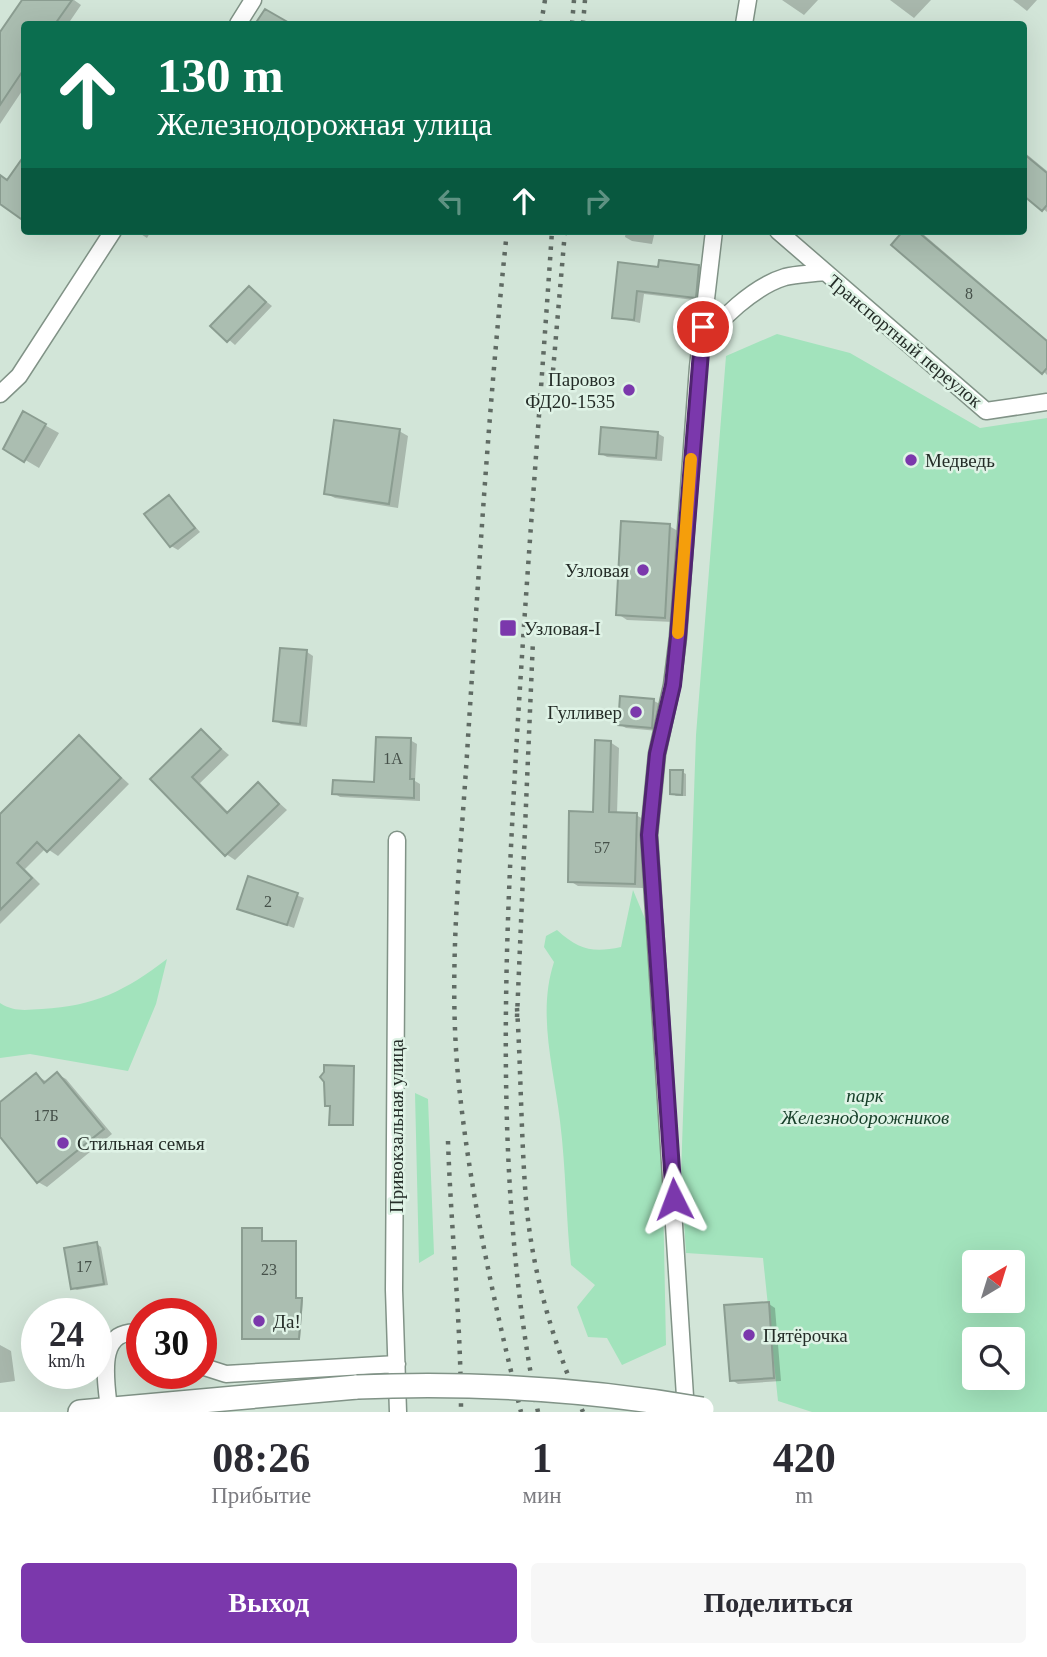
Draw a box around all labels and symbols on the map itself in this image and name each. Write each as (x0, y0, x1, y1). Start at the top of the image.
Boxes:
street label: Транспортный переулок (823, 270, 987, 412)
house number: 8 (965, 285, 973, 302)
pin (673, 297, 733, 357)
place label: Паровоз ФД20-1535 (525, 369, 615, 412)
marker: Паровоз ФД20-1535 (621, 382, 637, 398)
place label: Медведь (925, 450, 995, 471)
marker: Медведь (903, 452, 919, 468)
place label: Узловая (565, 560, 629, 581)
marker: Узловая (635, 562, 651, 578)
marker: Узловая-I (498, 618, 518, 638)
place label: Узловая-I (524, 618, 601, 639)
place label: Гулливер (547, 702, 622, 723)
marker: Гулливер (628, 704, 644, 720)
house number: 1А (383, 750, 403, 767)
house number: 57 (594, 839, 610, 856)
house number: 2 (264, 893, 272, 910)
street label: Привокзальная улица (386, 1038, 407, 1213)
park label: парк Железнодорожников (780, 1085, 949, 1128)
house number: 17Б (33, 1107, 59, 1124)
place label: Стильная семья (77, 1133, 205, 1154)
marker: Стильная семья (55, 1135, 71, 1151)
position arrow (637, 1162, 711, 1236)
north arrow (962, 1250, 1026, 1312)
house number: 17 (76, 1258, 92, 1275)
house number: 23 (261, 1261, 277, 1278)
speed limit sign: 30 (126, 1298, 217, 1389)
place label: Да! (273, 1311, 301, 1332)
marker: Да! (251, 1313, 267, 1329)
place label: Пятёрочка (763, 1325, 848, 1346)
marker: Пятёрочка (741, 1327, 757, 1343)

